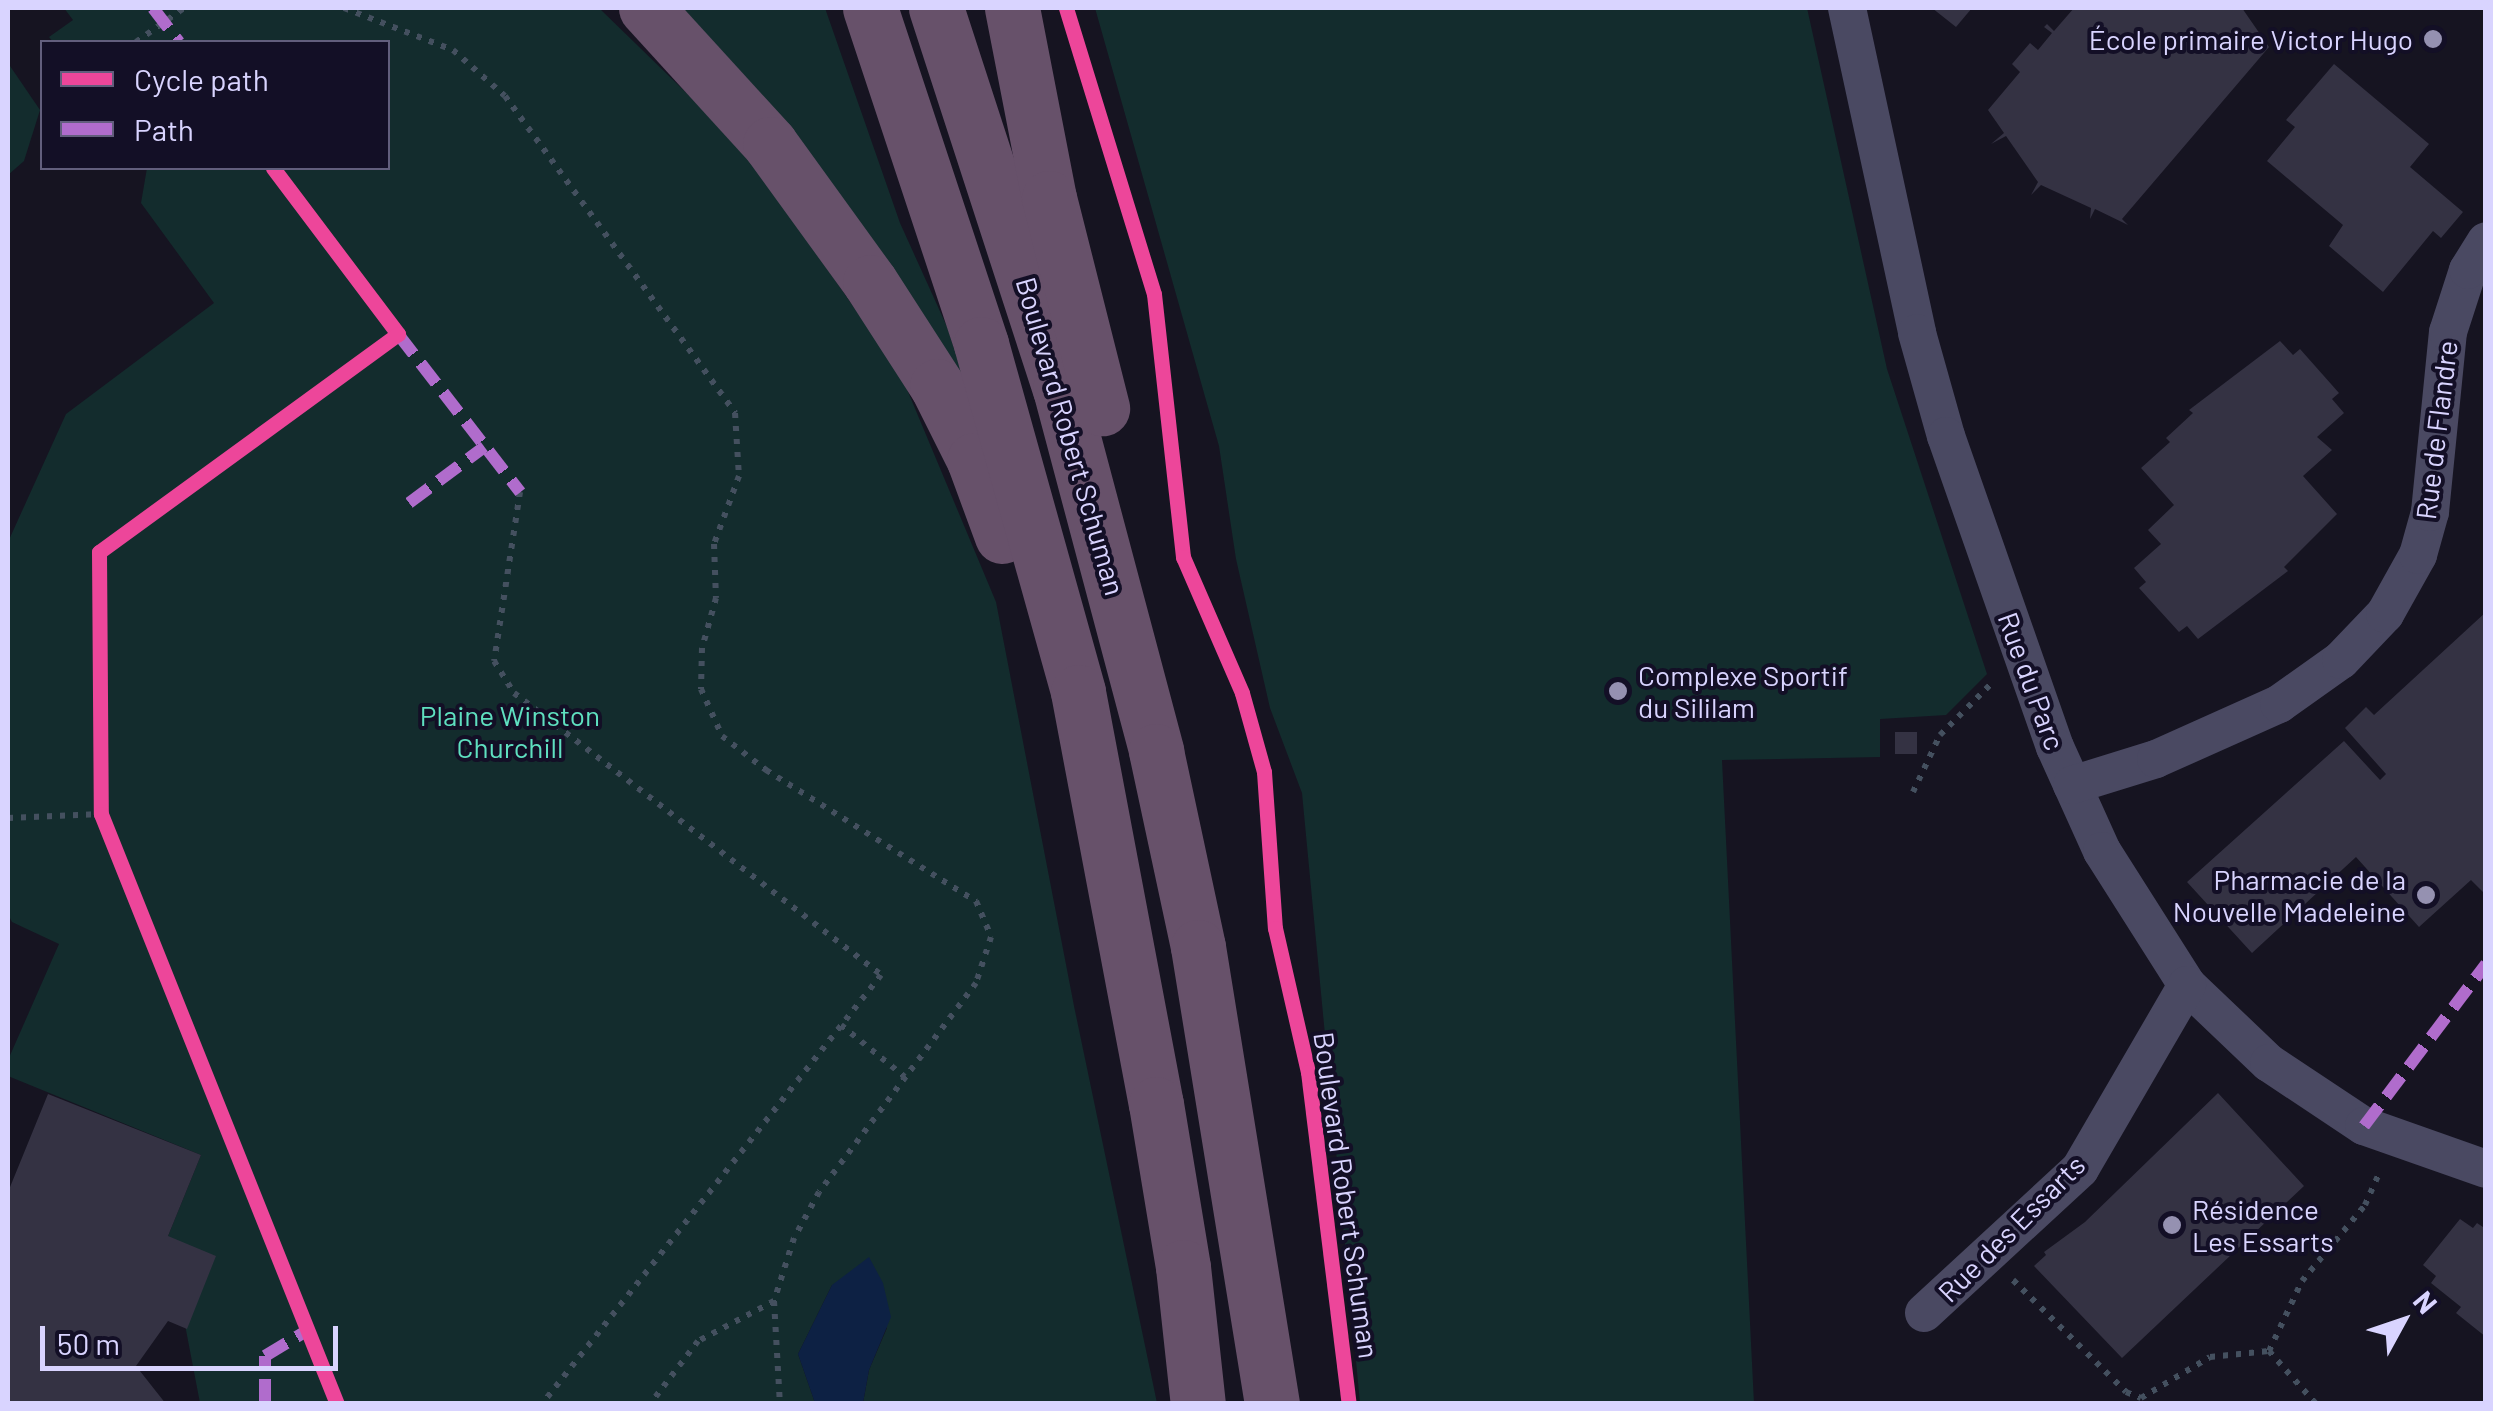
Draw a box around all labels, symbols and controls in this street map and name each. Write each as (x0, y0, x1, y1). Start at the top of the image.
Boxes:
place label: École primaire Victor Hugo (2089, 22, 2413, 56)
marker: École primaire Victor Hugo (2422, 28, 2444, 50)
legend (40, 40, 390, 170)
text: Cycle path (134, 61, 269, 97)
text: Path (134, 111, 194, 147)
street label: Boulevard Robert Schuman (1009, 273, 1133, 599)
street label: Rue de Flandre (2408, 338, 2464, 522)
street label: Rue du Parc (1992, 608, 2072, 754)
place label: Complexe Sportif du Sililam (1638, 658, 1848, 724)
marker: Complexe Sportif du Sililam (1607, 680, 1629, 702)
park label: Plaine Winston Churchill (420, 698, 600, 764)
place label: Pharmacie de la Nouvelle Madeleine (2173, 862, 2406, 928)
marker: Pharmacie de la Nouvelle Madeleine (2415, 884, 2437, 906)
street label: Boulevard Robert Schuman (1307, 1030, 1387, 1360)
street label: Rue des Essarts (1931, 1148, 2091, 1308)
place label: Résidence Les Essarts (2192, 1192, 2334, 1258)
marker: Résidence Les Essarts (2161, 1214, 2183, 1236)
north arrow (2353, 1271, 2453, 1371)
text: N (2407, 1284, 2445, 1320)
scale bar (45, 1306, 342, 1368)
text: 50 m (57, 1325, 120, 1361)

